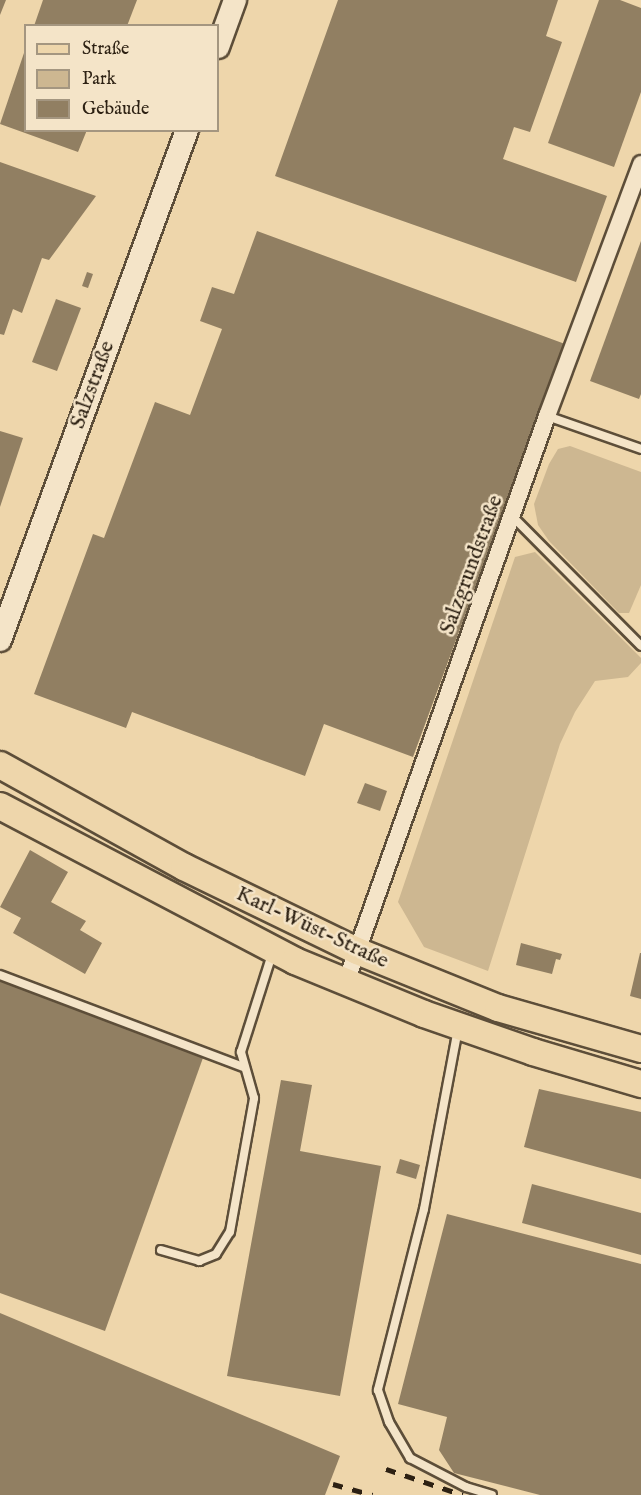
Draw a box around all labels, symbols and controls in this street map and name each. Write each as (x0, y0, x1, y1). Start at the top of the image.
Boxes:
legend (24, 24, 219, 132)
text: Straße (82, 38, 129, 61)
text: Park (82, 68, 116, 91)
text: Gebäude (82, 98, 149, 121)
street label: Salzstraße (65, 338, 121, 432)
street label: Salzgrundstraße (435, 492, 509, 638)
street label: Karl-Wüst-Straße (231, 881, 393, 975)

